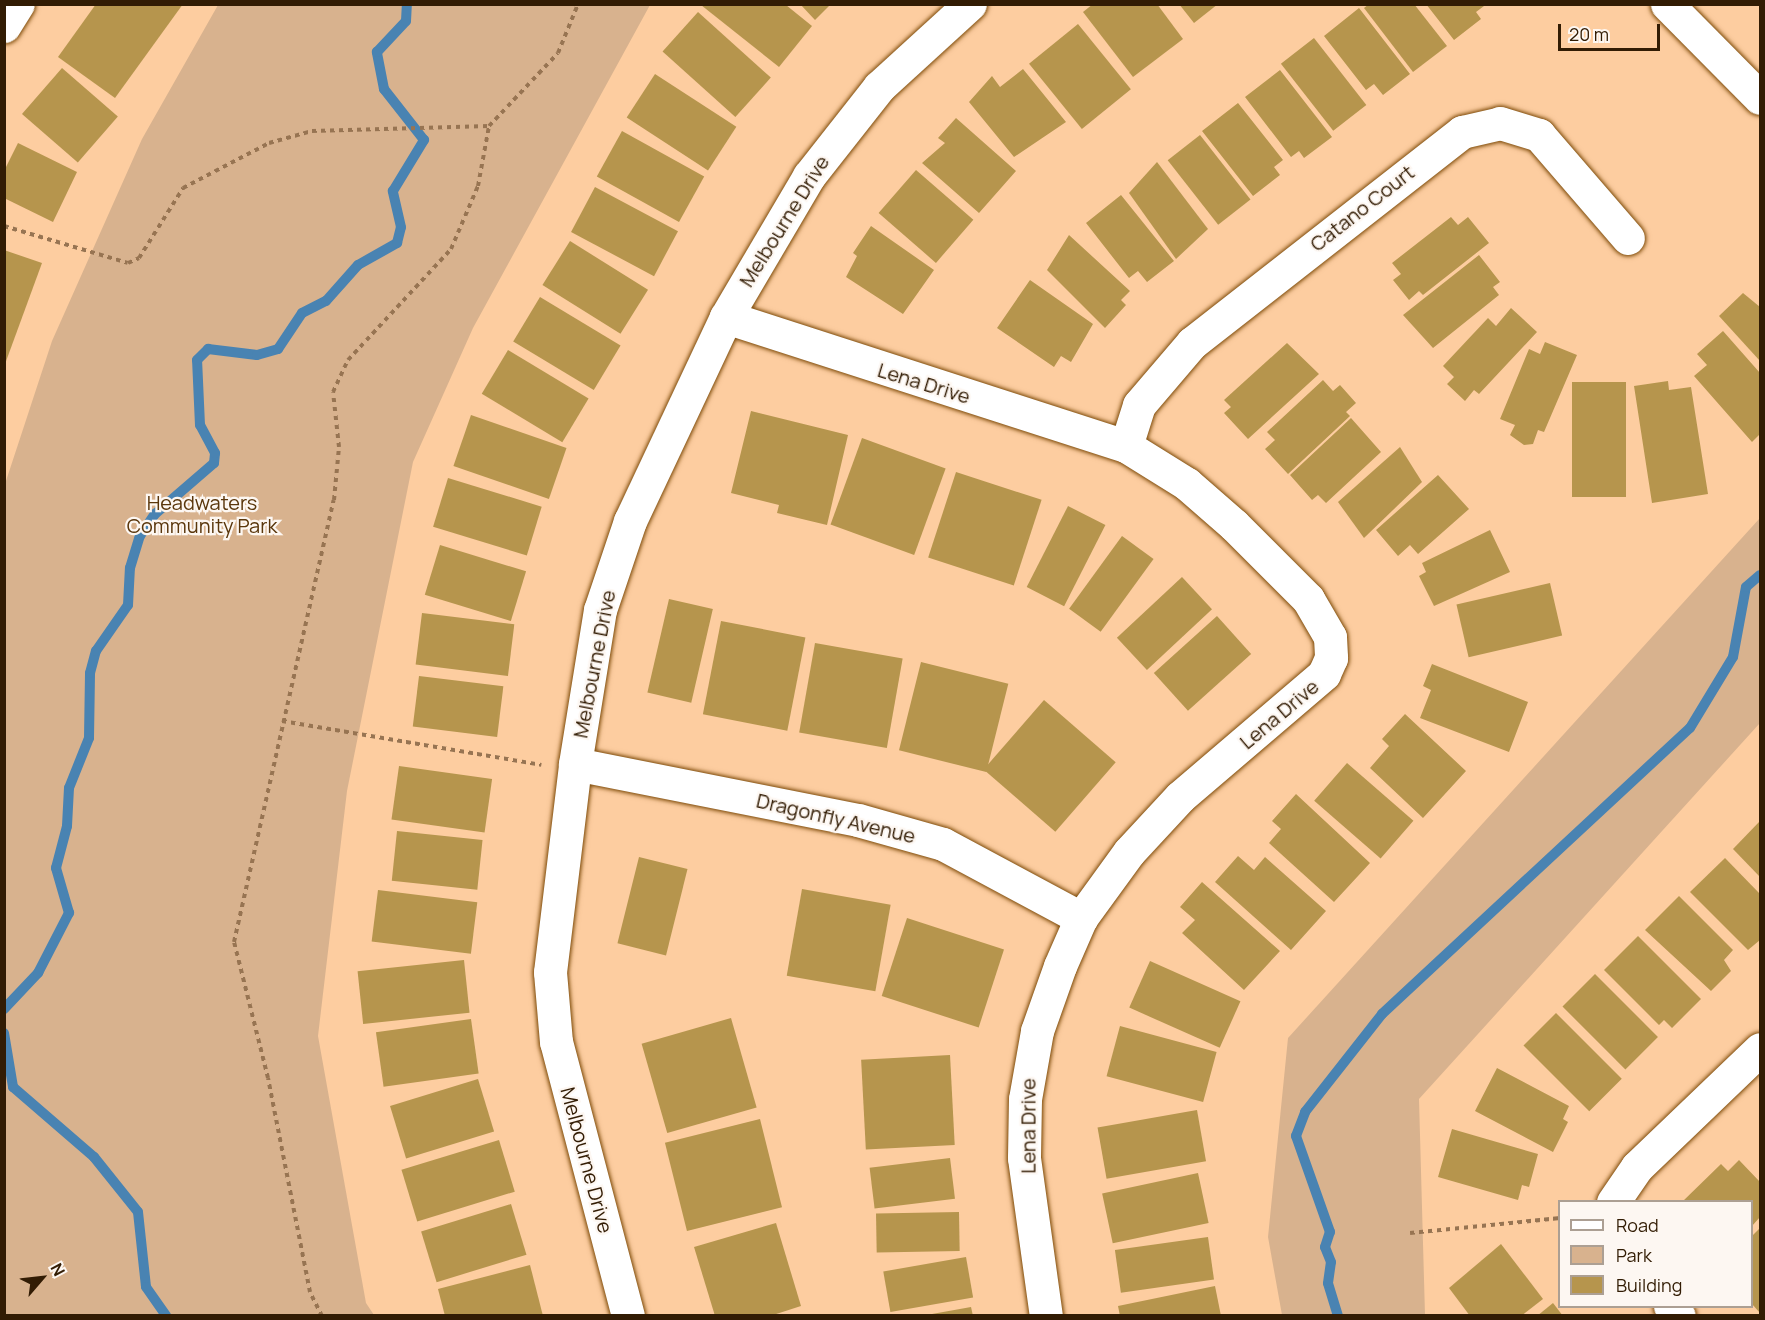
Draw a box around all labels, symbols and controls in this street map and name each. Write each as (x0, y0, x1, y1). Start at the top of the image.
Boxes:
scale bar (1561, 12, 1663, 50)
text: 20 m (1569, 22, 1609, 46)
street label: Melbourne Drive (734, 151, 834, 291)
street label: Catano Court (1305, 160, 1419, 256)
street label: Lena Drive (875, 358, 973, 408)
park label: Headwaters Community Park (127, 491, 277, 538)
street label: Melbourne Drive (568, 588, 620, 740)
street label: Lena Drive (1235, 674, 1323, 754)
street label: Dragonfly Avenue (754, 788, 918, 848)
street label: Lena Drive (1016, 1078, 1040, 1174)
street label: Melbourne Drive (556, 1084, 618, 1236)
legend (1558, 1200, 1753, 1308)
text: Road (1616, 1213, 1659, 1237)
text: Park (1616, 1243, 1652, 1267)
north arrow (12, 1248, 72, 1308)
text: N (45, 1259, 70, 1280)
text: Building (1616, 1273, 1682, 1297)

